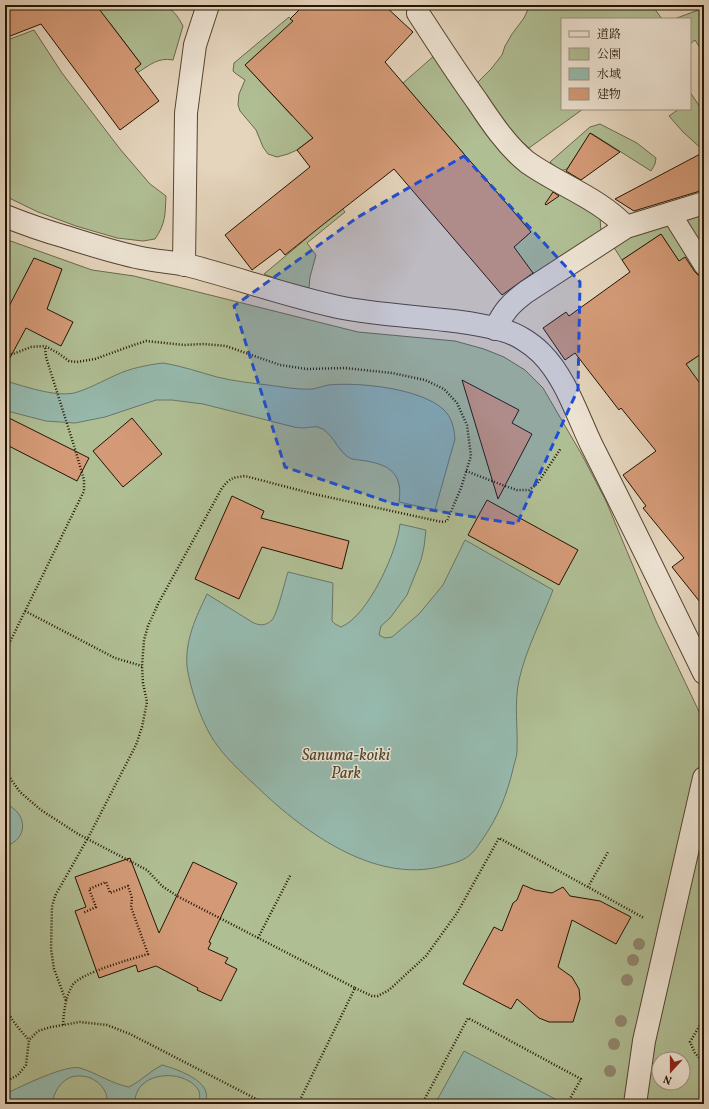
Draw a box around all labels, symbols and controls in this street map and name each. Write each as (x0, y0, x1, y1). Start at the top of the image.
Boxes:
legend (561, 18, 691, 110)
text: 道路 (597, 27, 621, 43)
text: 公園 (597, 47, 621, 63)
text: 水域 (597, 67, 621, 83)
text: 建物 (597, 87, 621, 103)
park label: Sanuma-koiki Park (302, 745, 391, 785)
north arrow (651, 1051, 691, 1091)
text: N (662, 1071, 674, 1087)

